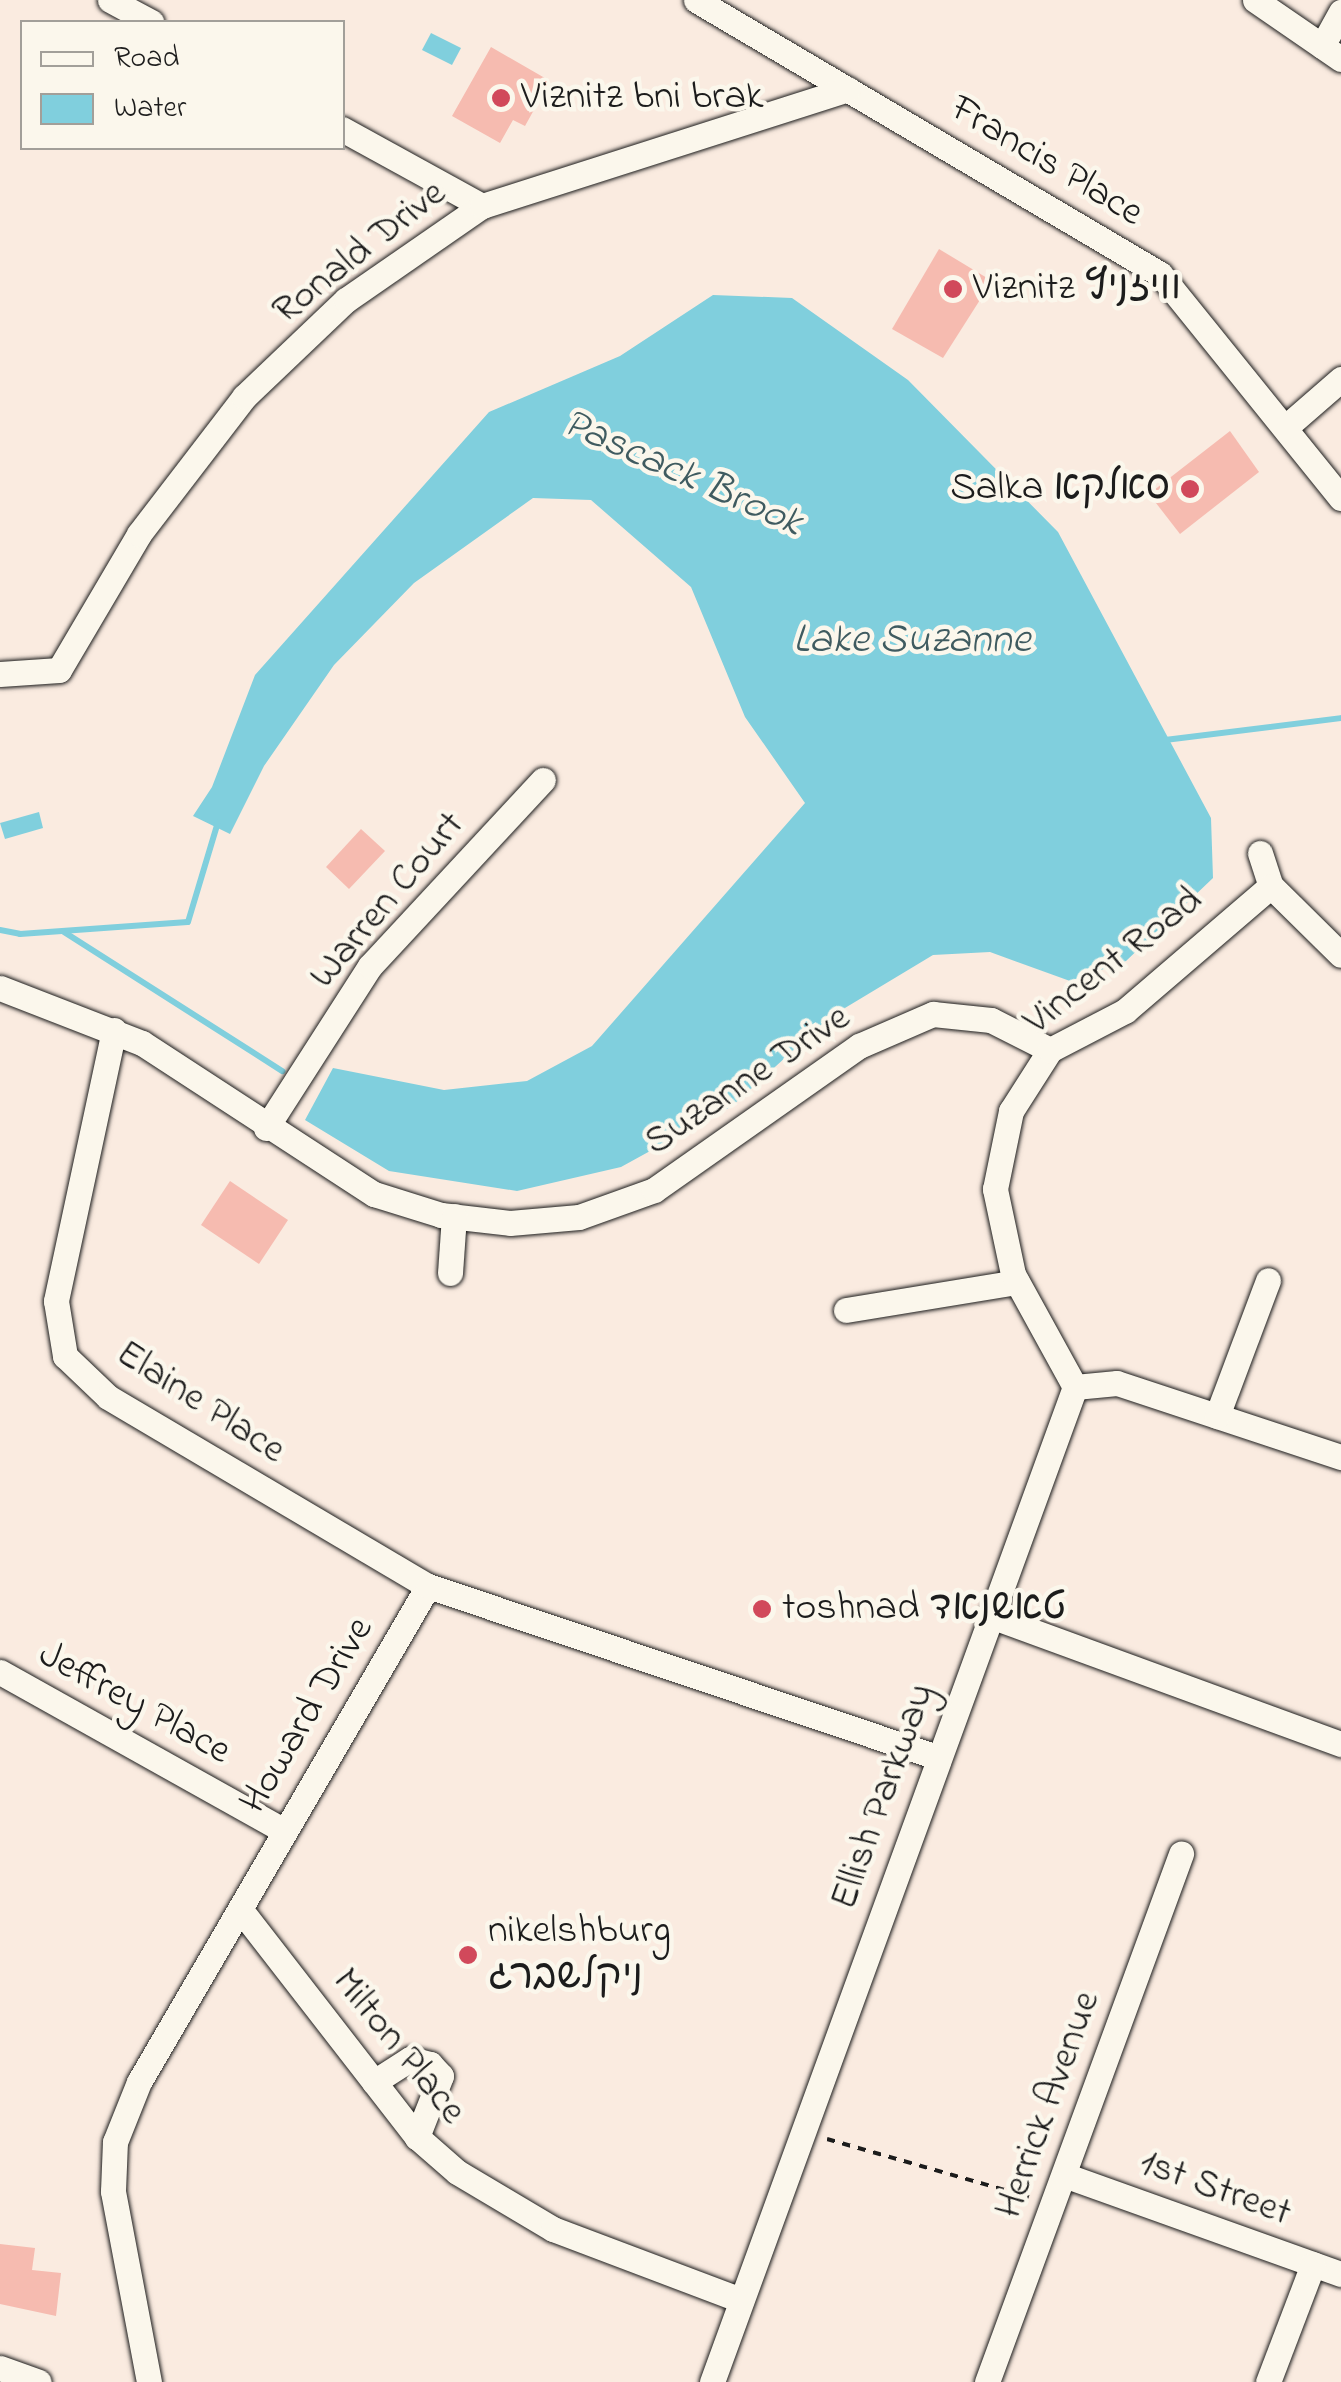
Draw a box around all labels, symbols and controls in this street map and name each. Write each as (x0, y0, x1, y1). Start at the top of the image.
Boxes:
legend (20, 20, 345, 150)
text: Road (114, 37, 179, 81)
place label: Viznitz bni brak (521, 74, 764, 122)
street label: Francis Place (941, 86, 1151, 238)
text: Water (114, 87, 186, 131)
marker: Viznitz bni brak (490, 87, 512, 109)
street label: Ronald Drive (264, 170, 456, 336)
place label: Viznitz וויזניץ (973, 265, 1181, 313)
marker: Viznitz וויזניץ (942, 278, 964, 300)
water label: Pascack Brook (554, 399, 810, 549)
place label: Salka סאלקא (950, 465, 1170, 513)
marker: Salka סאלקא (1179, 478, 1201, 500)
water label: Lake Suzanne (793, 616, 1031, 666)
street label: Warren Court (300, 803, 476, 999)
street label: Vincent Road (1015, 877, 1213, 1047)
street label: Suzanne Drive (636, 995, 860, 1167)
street label: Elaine Place (106, 1331, 294, 1475)
place label: toshnad טאשנאד (782, 1585, 1066, 1633)
marker: toshnad טאשנאד (751, 1598, 773, 1620)
street label: Howard Drive (231, 1609, 385, 1823)
street label: Jeffrey Place (30, 1632, 238, 1776)
street label: Ellish Parkway (821, 1678, 947, 1916)
place label: nikelshburg ניקלשברג (488, 1908, 671, 2002)
marker: nikelshburg ניקלשברג (457, 1944, 479, 1966)
street label: Milton Place (321, 1959, 475, 2135)
street label: Herrick Avenue (986, 1985, 1112, 2225)
street label: 1st Street (1133, 2140, 1297, 2238)

